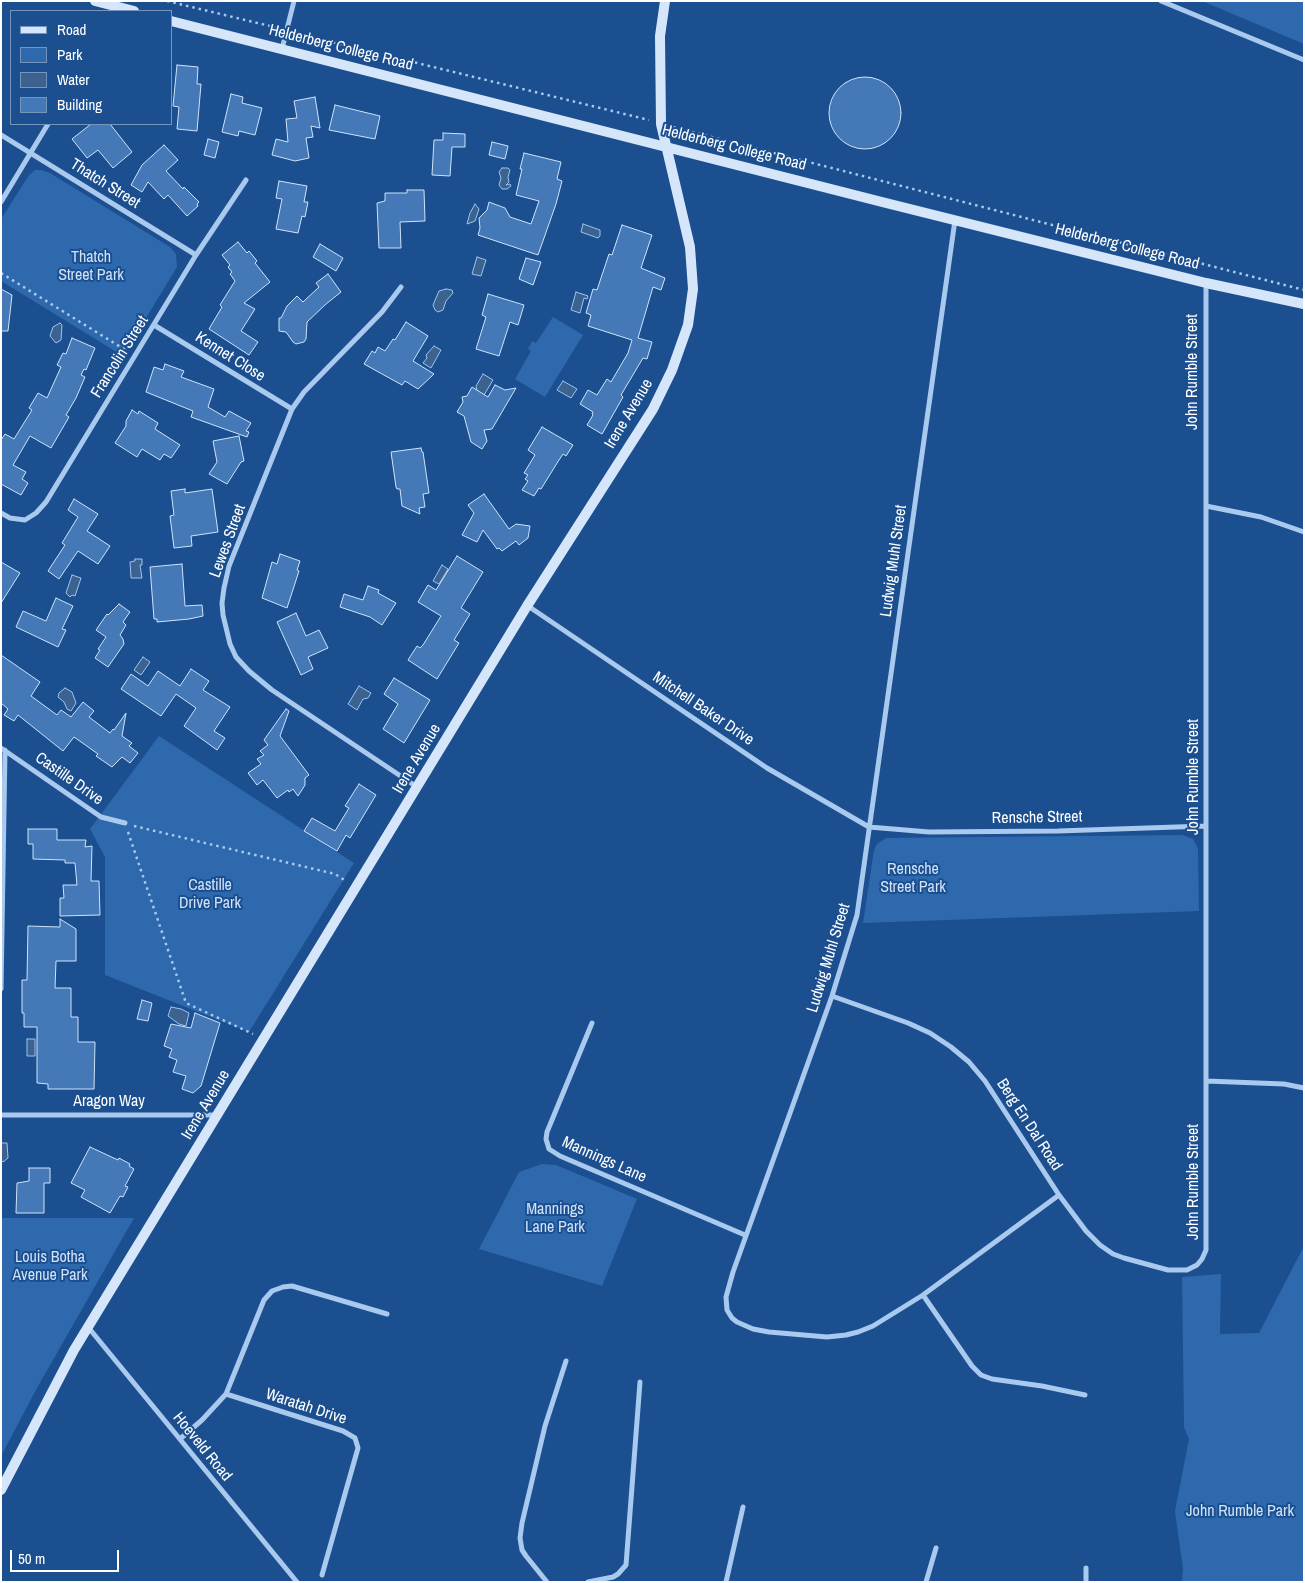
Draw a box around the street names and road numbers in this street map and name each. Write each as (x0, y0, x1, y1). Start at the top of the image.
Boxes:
street label: Helderberg College Road (267, 21, 415, 75)
street label: Helderberg College Road (660, 121, 808, 175)
street label: Thatch Street (67, 155, 143, 213)
street label: Helderberg College Road (1053, 220, 1201, 274)
street label: Francolin Street (87, 312, 153, 402)
street label: John Rumble Street (1183, 314, 1203, 430)
street label: Kennet Close (192, 328, 268, 386)
street label: Irene Avenue (601, 376, 657, 452)
street label: Lewes Street (206, 502, 250, 580)
street label: Ludwig Muhl Street (877, 504, 911, 618)
street label: Mitchell Baker Drive (649, 668, 757, 750)
street label: John Rumble Street (1184, 719, 1204, 835)
street label: Irene Avenue (389, 721, 445, 797)
street label: Castille Drive (31, 749, 107, 809)
street label: Rensche Street (992, 808, 1082, 828)
street label: Ludwig Muhl Street (803, 901, 855, 1015)
street label: Irene Avenue (178, 1067, 234, 1143)
street label: Berg En Dal Road (992, 1075, 1066, 1175)
street label: Aragon Way (73, 1092, 145, 1112)
street label: John Rumble Street (1184, 1124, 1204, 1240)
street label: Mannings Lane (559, 1133, 649, 1187)
street label: Waratah Drive (263, 1385, 349, 1429)
street label: Hoeveld Road (168, 1409, 236, 1485)

